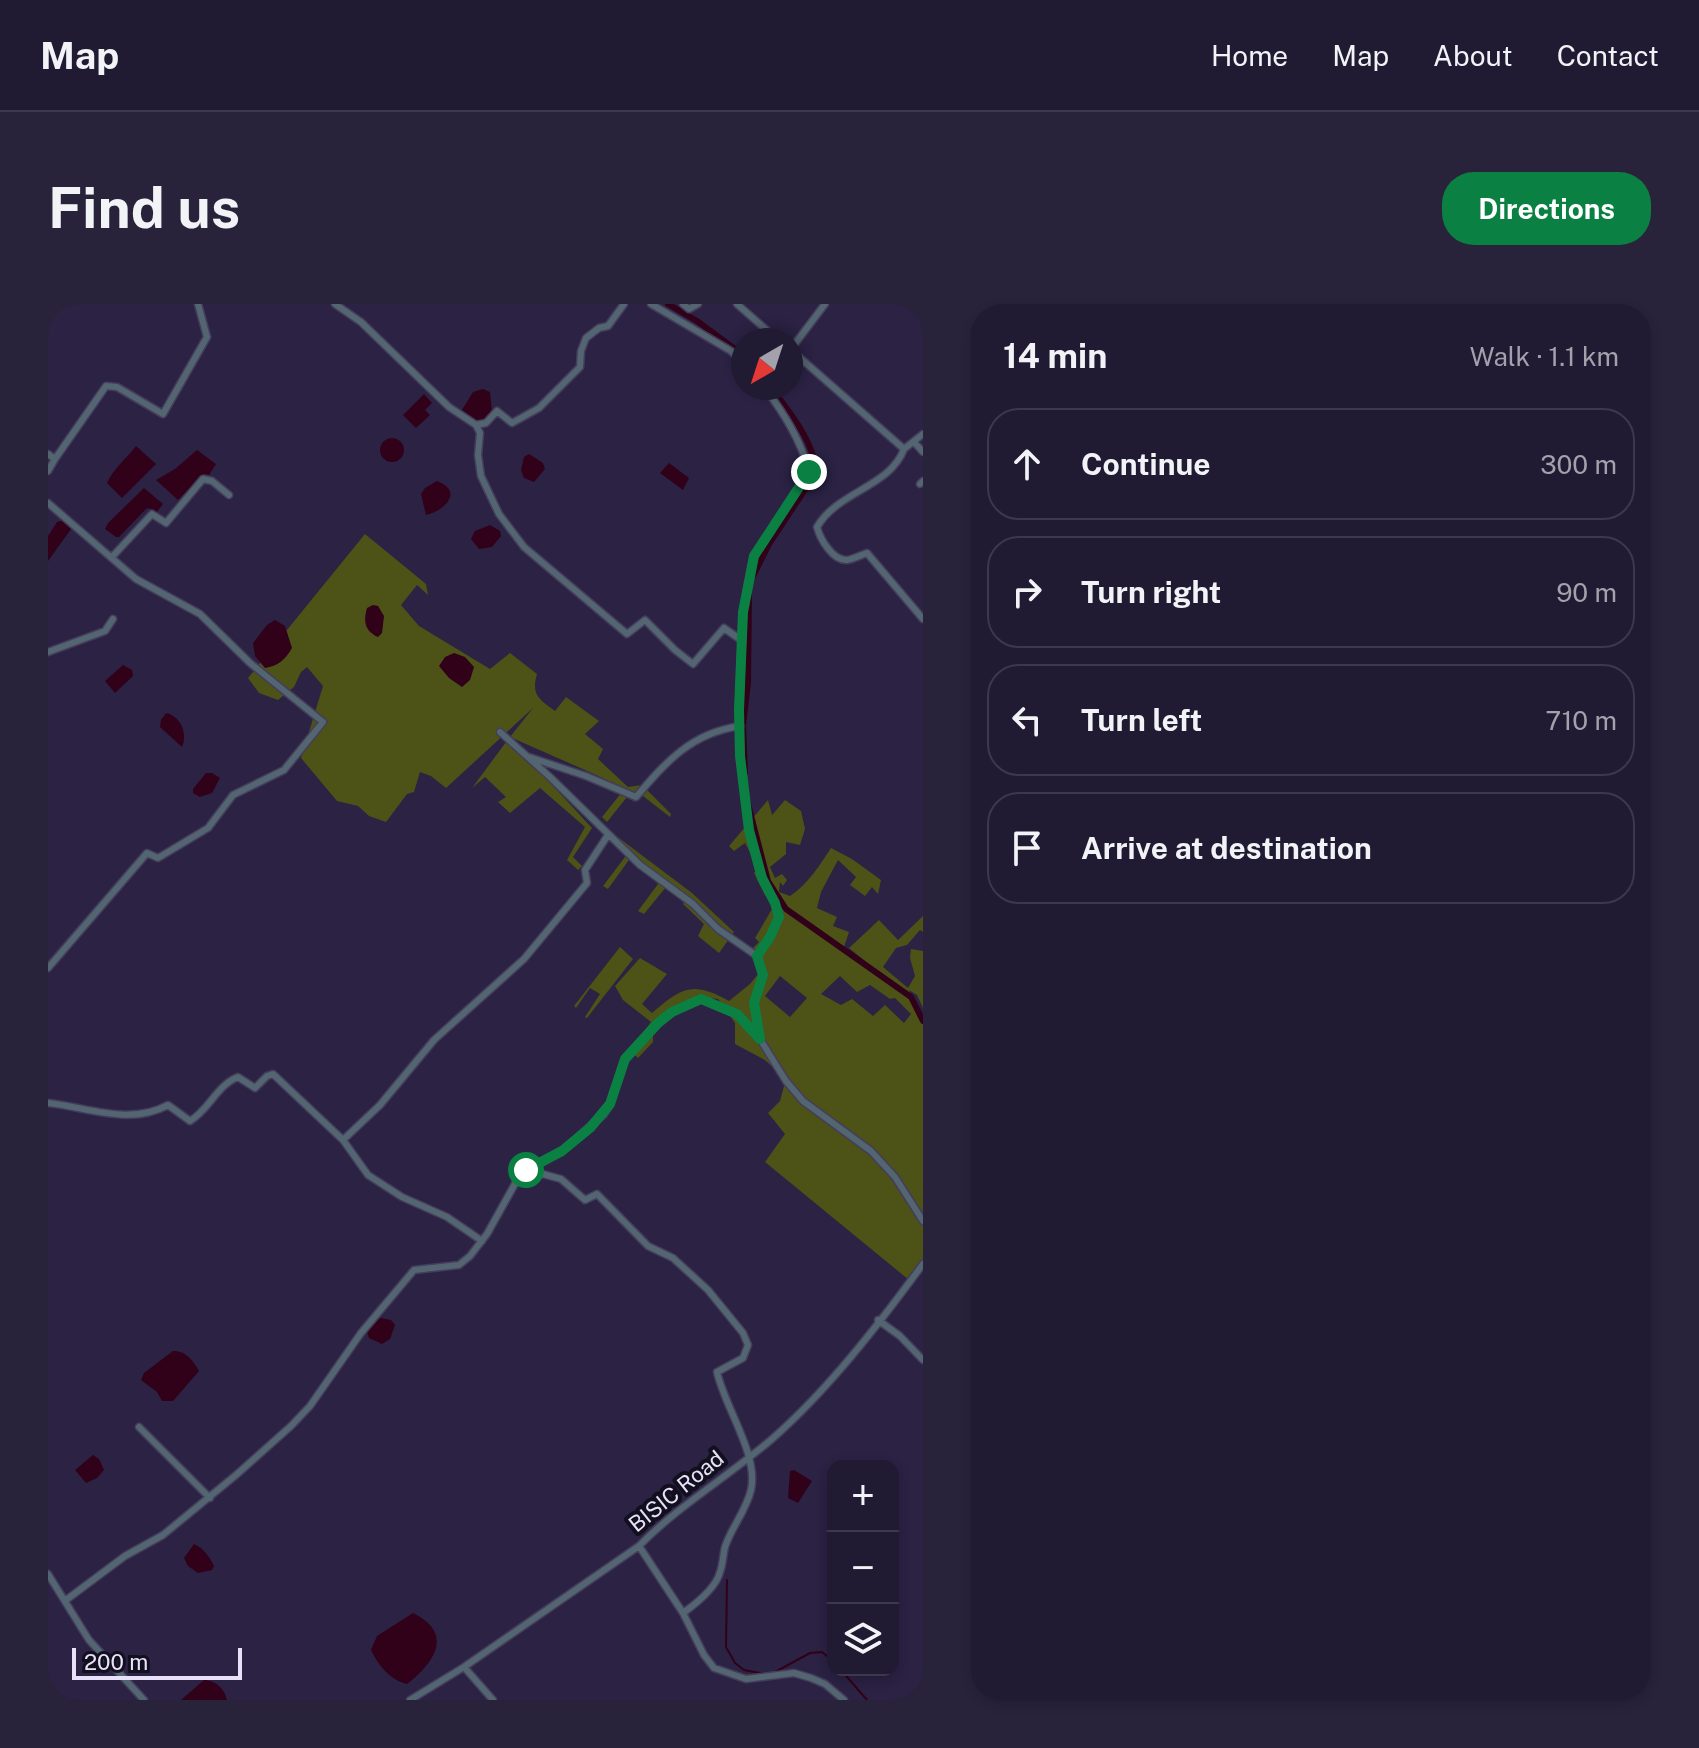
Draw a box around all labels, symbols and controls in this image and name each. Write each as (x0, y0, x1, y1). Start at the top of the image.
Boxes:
text: Map (40, 33, 119, 78)
text: Home (1211, 39, 1288, 72)
text: Map (1332, 39, 1389, 72)
text: About (1433, 39, 1513, 72)
text: Contact (1557, 39, 1659, 72)
button: Directions (1442, 172, 1651, 245)
text: Find us (48, 175, 240, 241)
north arrow (731, 328, 803, 400)
text: 14 min (1003, 336, 1107, 376)
text: Walk · 1.1 km (1470, 341, 1619, 372)
icon: ahead (1005, 442, 1049, 486)
text: Continue (1081, 446, 1211, 482)
text: 300 m (1540, 449, 1617, 480)
route end (791, 454, 827, 490)
icon: right (1005, 570, 1049, 614)
text: Turn right (1081, 574, 1221, 610)
text: 90 m (1556, 577, 1617, 608)
icon: left (1005, 698, 1049, 742)
text: Turn left (1081, 702, 1202, 738)
text: 710 m (1546, 705, 1617, 736)
icon: arrive (1005, 826, 1049, 870)
text: Arrive at destination (1081, 830, 1372, 866)
route start (508, 1152, 544, 1188)
street label: BISIC Road (623, 1445, 729, 1537)
map controls (827, 1460, 899, 1676)
button: + (827, 1460, 899, 1532)
button: − (827, 1532, 899, 1604)
button: layers (827, 1604, 899, 1676)
scale bar (72, 1644, 242, 1680)
text: 200 m (84, 1649, 148, 1675)

